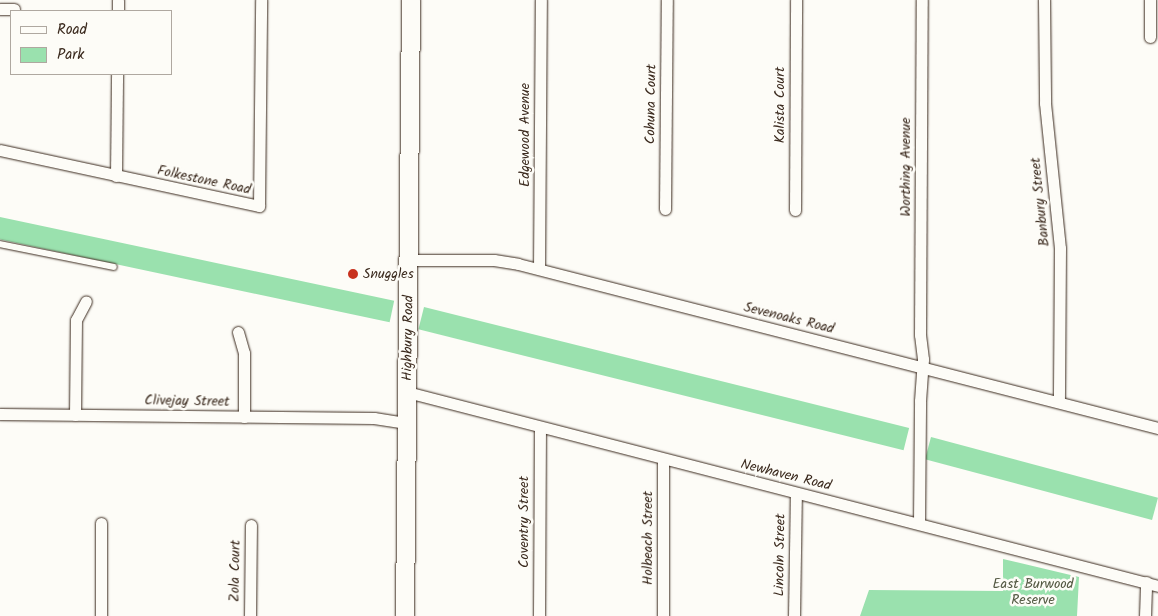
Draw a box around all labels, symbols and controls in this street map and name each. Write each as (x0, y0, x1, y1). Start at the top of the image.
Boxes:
legend (10, 10, 172, 75)
text: Road (57, 18, 87, 42)
text: Park (57, 43, 84, 67)
street label: Cohuna Court (642, 64, 660, 144)
street label: Kalista Court (772, 67, 788, 143)
street label: Edgewood Avenue (517, 83, 533, 187)
street label: Worthing Avenue (898, 117, 914, 217)
street label: Banbury Street (1027, 157, 1053, 247)
street label: Folkestone Road (156, 162, 252, 198)
place label: Snuggles (363, 266, 414, 282)
marker: Snuggles (347, 268, 359, 280)
street label: Highbury Road (399, 295, 417, 381)
street label: Sevenoaks Road (742, 299, 836, 337)
street label: Clivejay Street (144, 392, 230, 410)
street label: Newhaven Road (739, 456, 833, 494)
street label: Coventry Street (516, 476, 532, 568)
street label: Holbeach Street (640, 491, 656, 585)
street label: Lincoln Street (771, 513, 789, 597)
street label: Zola Court (226, 540, 244, 602)
park label: East Burwood Reserve (992, 576, 1074, 608)

